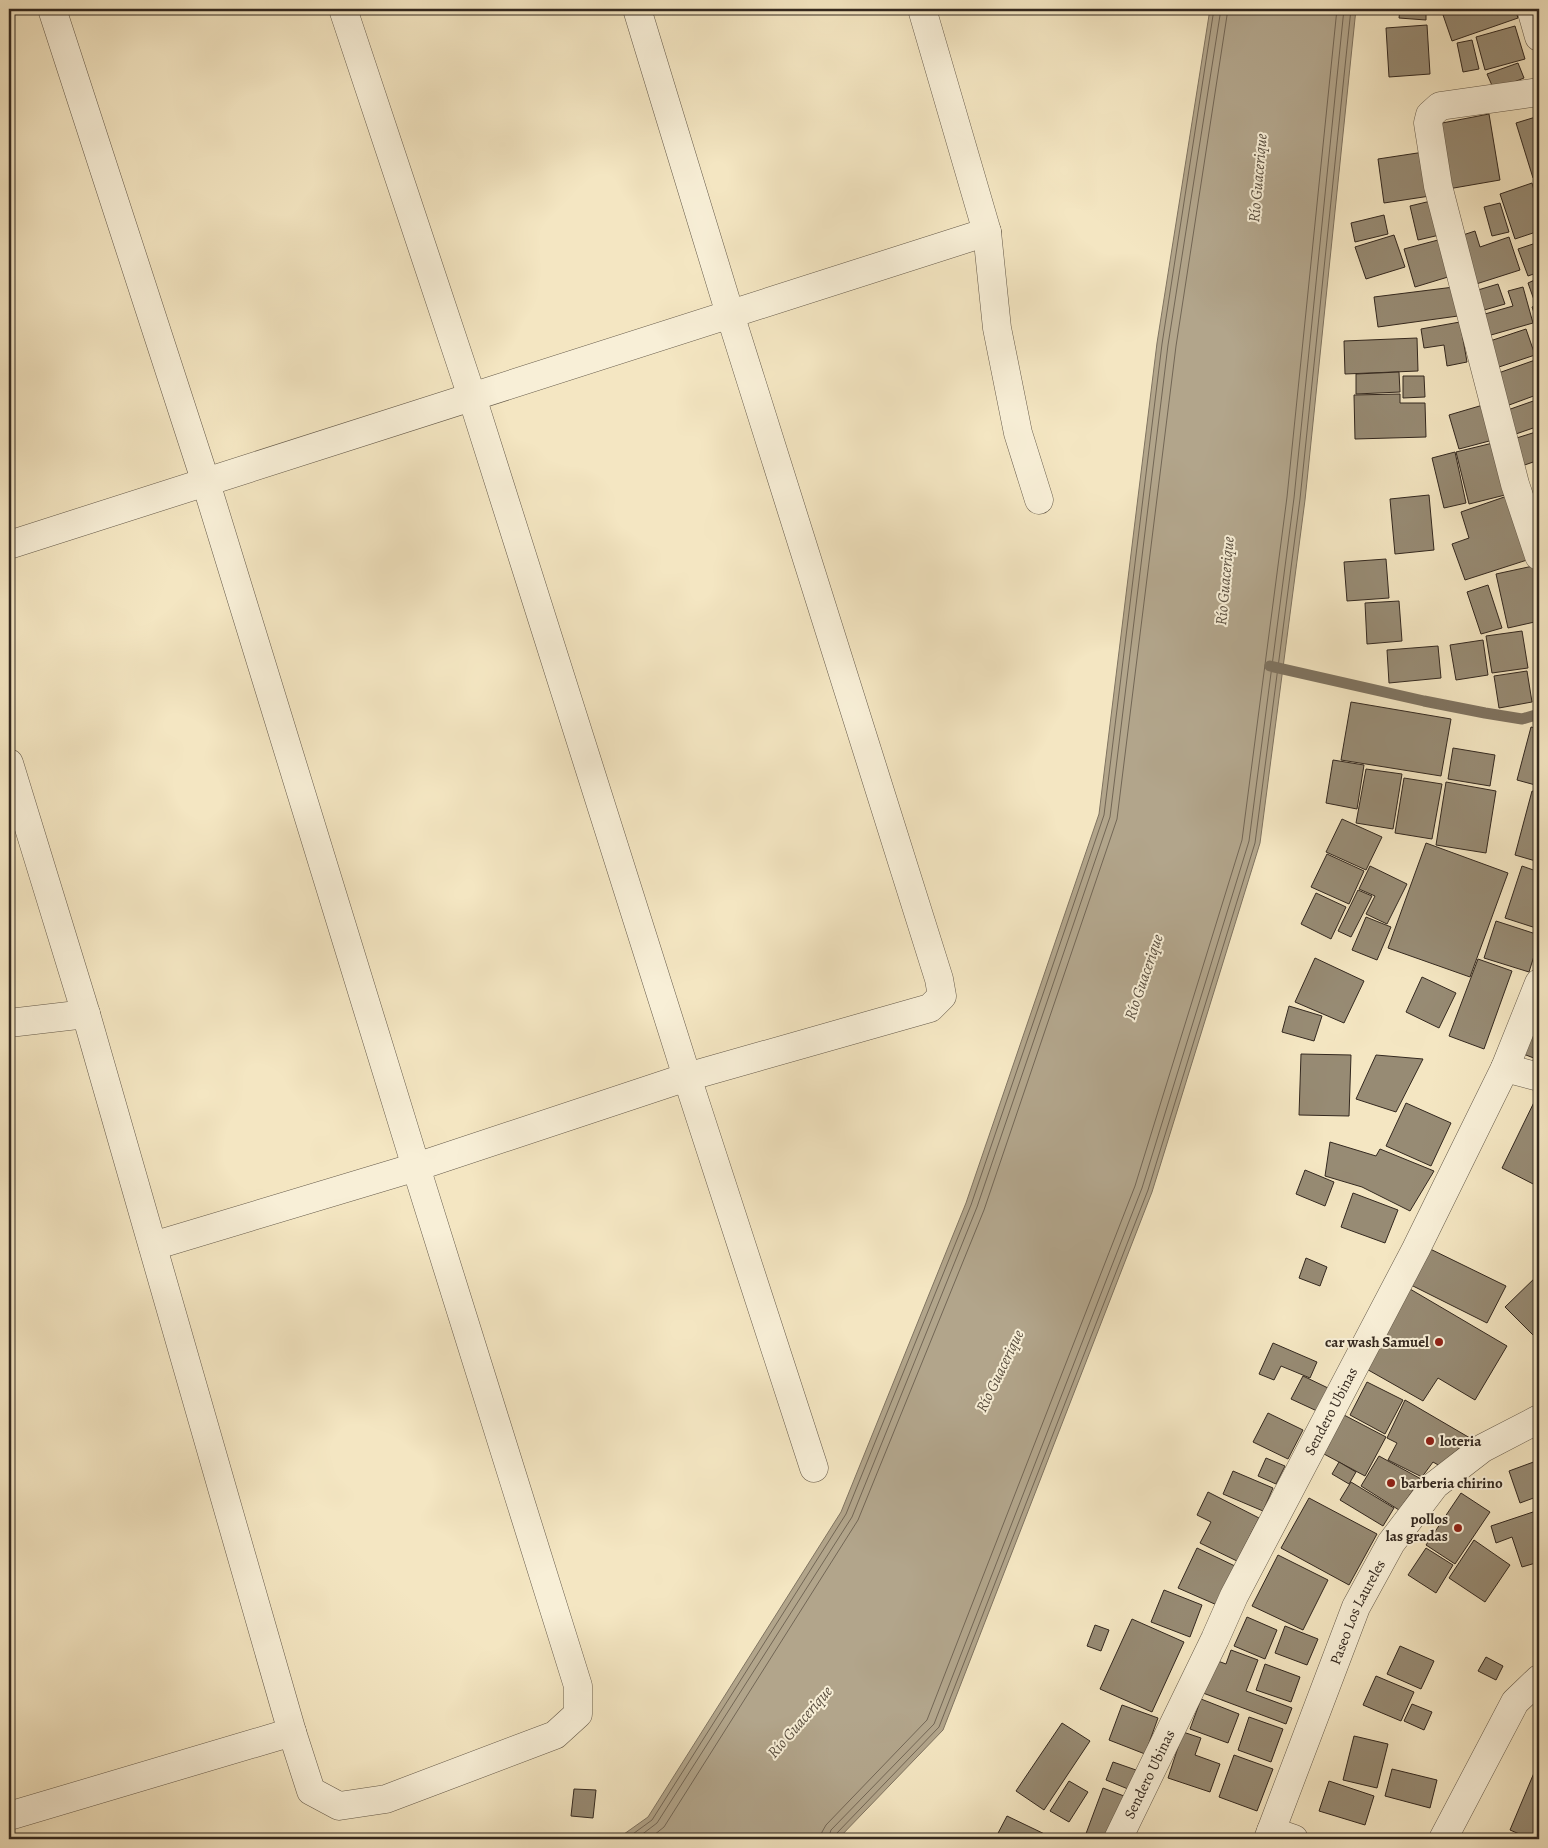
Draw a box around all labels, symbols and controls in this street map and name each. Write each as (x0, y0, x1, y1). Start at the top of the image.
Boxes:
water label: Río Guacerique (1243, 132, 1273, 223)
water label: Río Guacerique (1210, 535, 1240, 626)
water label: Río Guacerique (1119, 931, 1169, 1023)
water label: Río Guacerique (971, 1326, 1030, 1416)
place label: car wash Samuel (1325, 1332, 1429, 1352)
marker: car wash Samuel (1433, 1336, 1445, 1348)
street label: Sendero Ubinas (1300, 1364, 1362, 1459)
place label: loteria (1440, 1431, 1482, 1451)
marker: loteria (1424, 1435, 1436, 1447)
place label: barberia chirino (1400, 1473, 1503, 1493)
marker: barberia chirino (1385, 1477, 1397, 1489)
place label: pollos las gradas (1386, 1509, 1448, 1546)
marker: pollos las gradas (1452, 1522, 1464, 1534)
street label: Paseo Los Laureles (1325, 1556, 1390, 1668)
water label: Río Guacerique (762, 1681, 838, 1763)
street label: Sendero Ubinas (1119, 1726, 1180, 1822)

